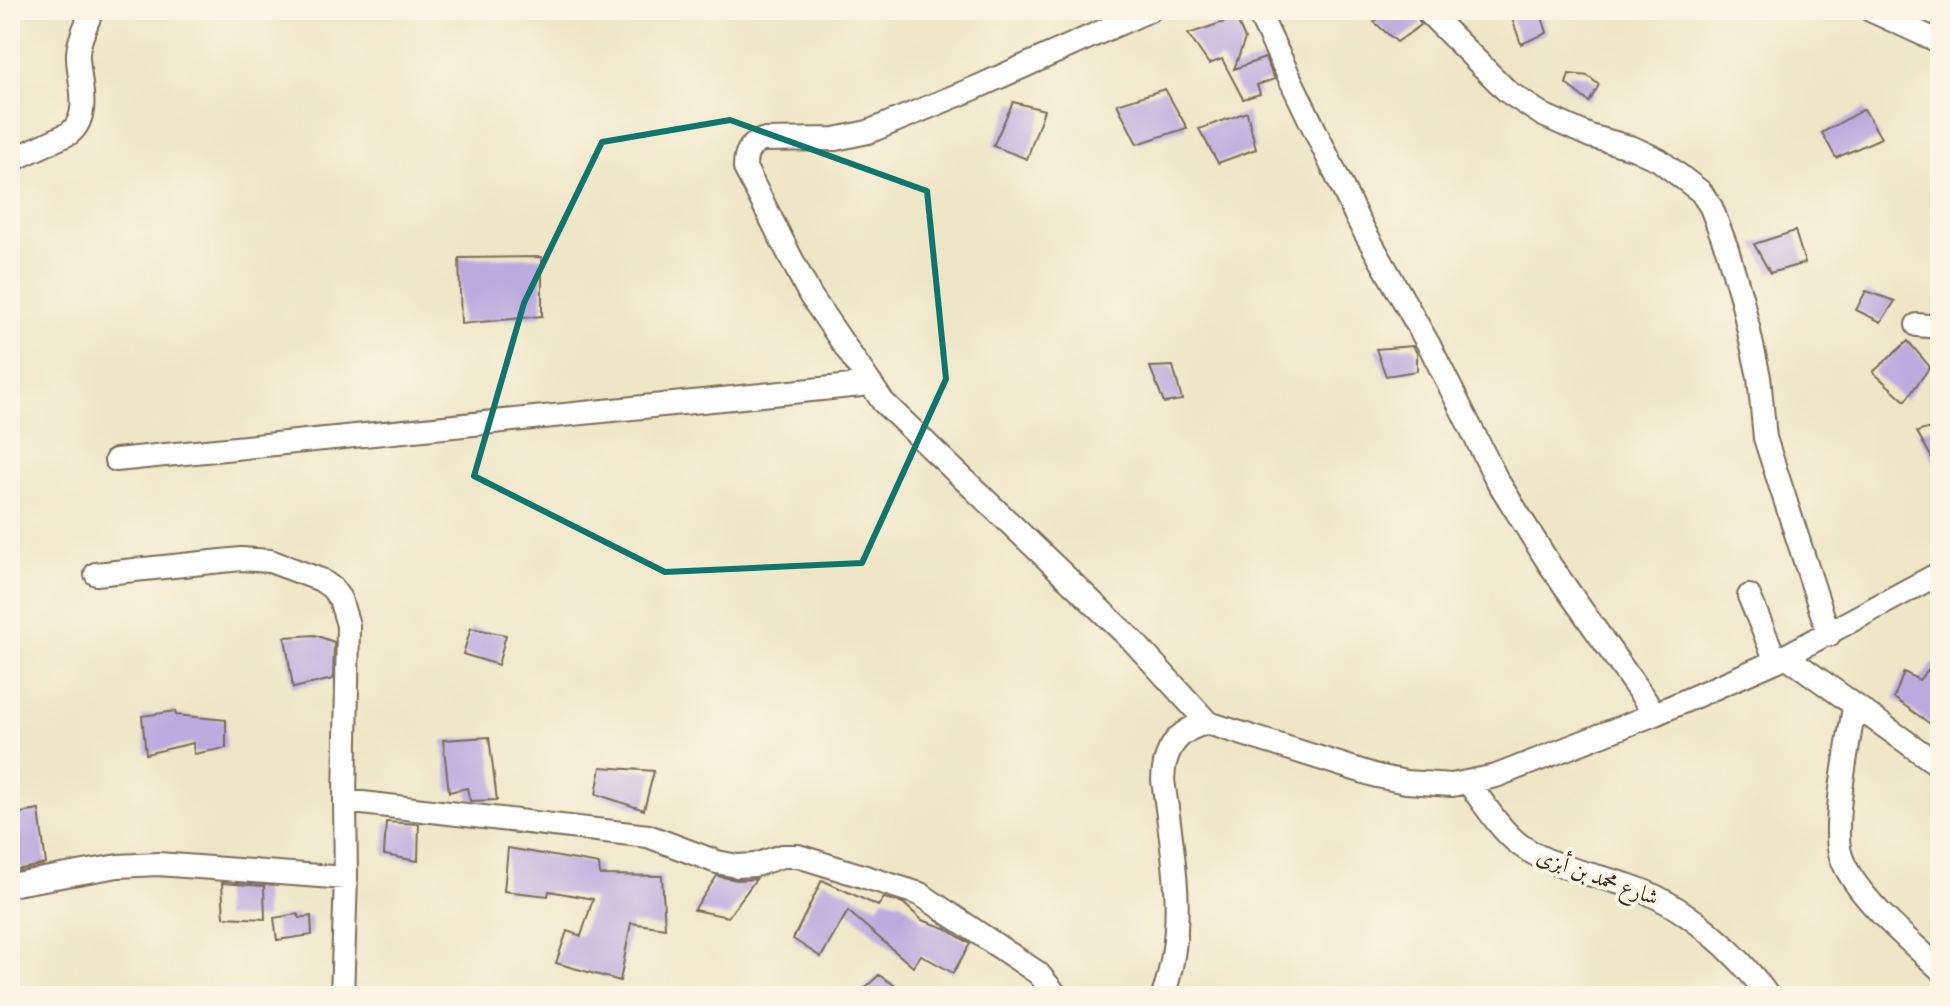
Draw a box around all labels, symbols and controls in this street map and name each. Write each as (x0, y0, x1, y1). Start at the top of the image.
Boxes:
street label: شارع محمد بن أبزى (1532, 840, 1663, 916)

